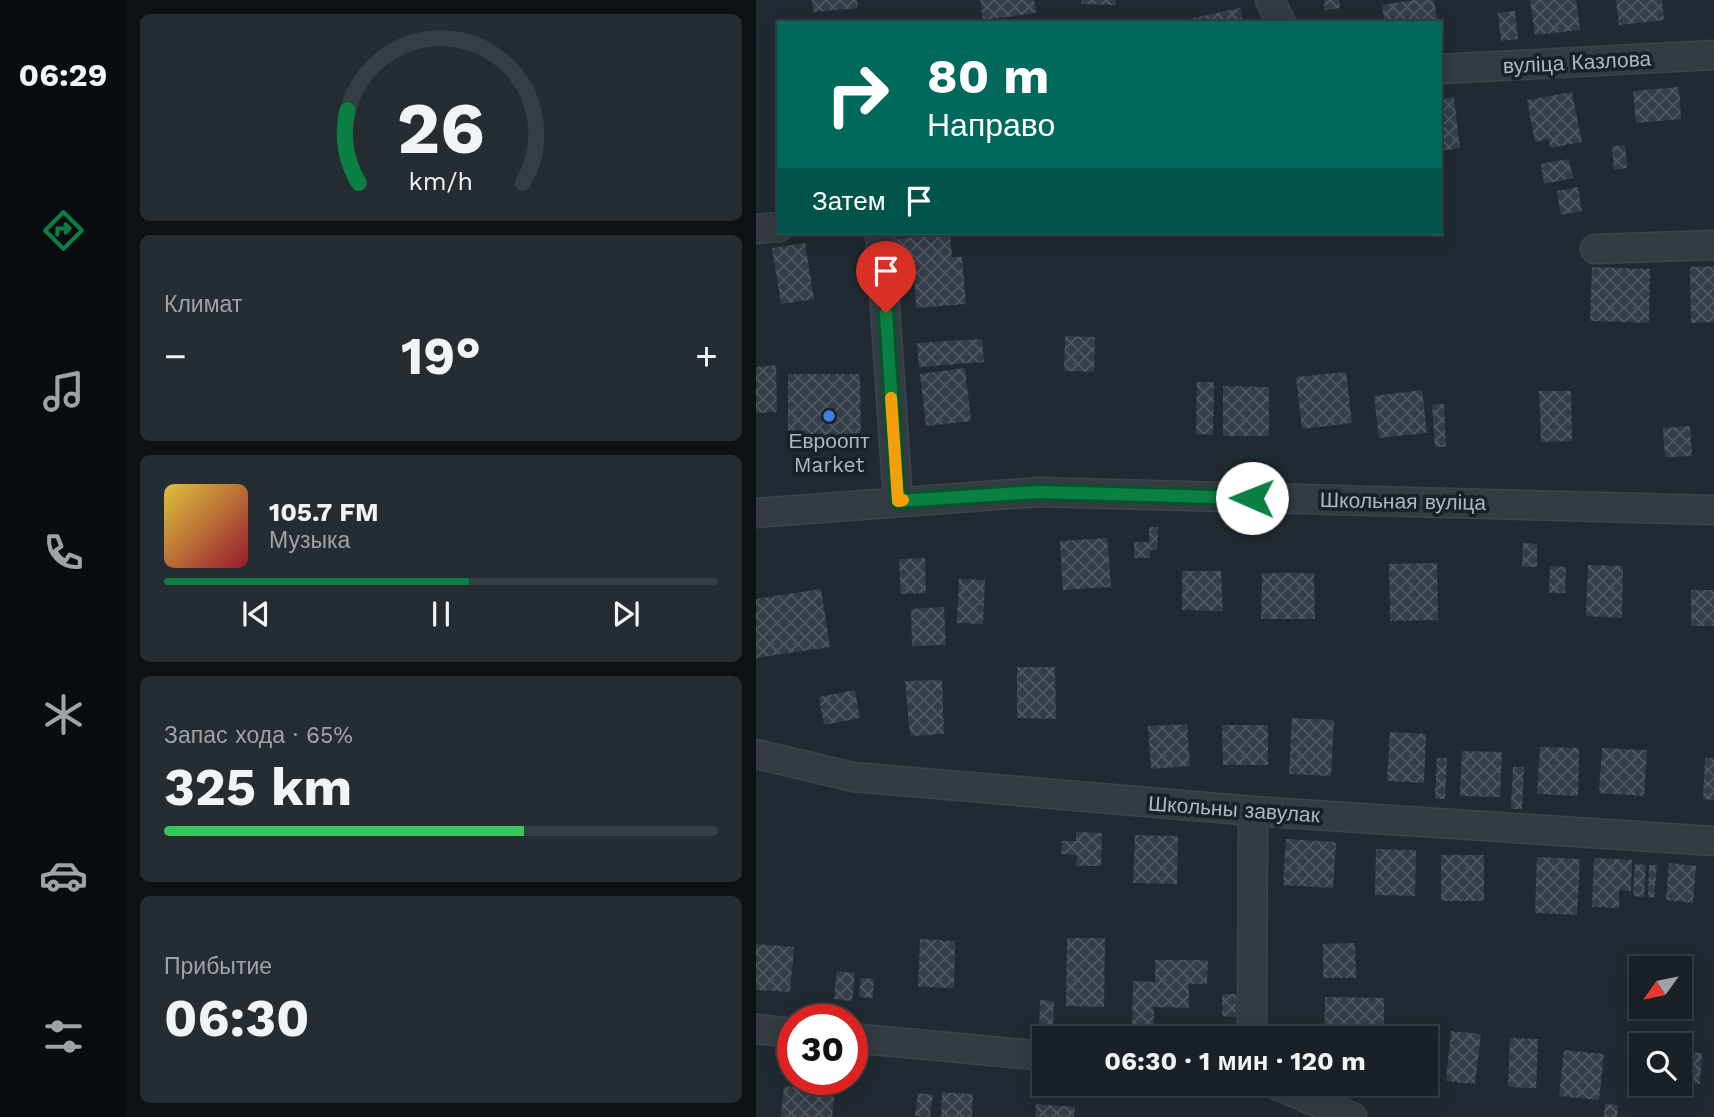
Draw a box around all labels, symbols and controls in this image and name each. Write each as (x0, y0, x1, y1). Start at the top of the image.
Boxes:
street label: вуліца Казлова (1502, 46, 1652, 78)
text: 80 m (927, 47, 1049, 105)
icon: right (812, 49, 903, 140)
text: 06:29 (19, 56, 107, 94)
text: 26 (397, 86, 485, 172)
text: Направо (927, 106, 1055, 144)
text: km/h (409, 167, 473, 196)
icon: arrive (900, 182, 938, 220)
text: Затем (812, 186, 886, 216)
icon: directions (39, 206, 88, 255)
pin (856, 241, 916, 313)
icon: arrive (867, 252, 905, 290)
text: Климат (164, 291, 242, 318)
text: 19° (401, 326, 481, 387)
text: − (164, 334, 187, 378)
text: + (695, 334, 718, 378)
icon: music (39, 367, 88, 416)
marker: Евроопт Market (821, 408, 837, 424)
place label: Евроопт Market (788, 428, 870, 477)
position arrow (1215, 461, 1289, 535)
street label: Школьная вуліца (1320, 487, 1487, 515)
text: 105.7 FM (269, 497, 379, 527)
text: Музыка (269, 527, 350, 554)
icon: phone (39, 528, 88, 577)
icon: previous (237, 595, 275, 633)
icon: pause (422, 595, 460, 633)
icon: next (607, 595, 645, 633)
icon: climate (39, 690, 88, 739)
text: Запас хода · 65% (164, 722, 353, 749)
text: 325 km (164, 757, 352, 818)
street label: Школьны завулак (1147, 791, 1322, 828)
icon: car (39, 851, 88, 900)
text: Прибытие (164, 953, 272, 980)
north arrow (1629, 956, 1692, 1018)
map controls (1629, 956, 1692, 1096)
text: 06:30 (164, 988, 310, 1049)
speed limit sign: 30 (777, 1004, 868, 1095)
icon: filters (39, 1012, 88, 1061)
button: search (1629, 1033, 1692, 1096)
text: 06:30 · 1 мин · 120 m (1104, 1046, 1366, 1076)

